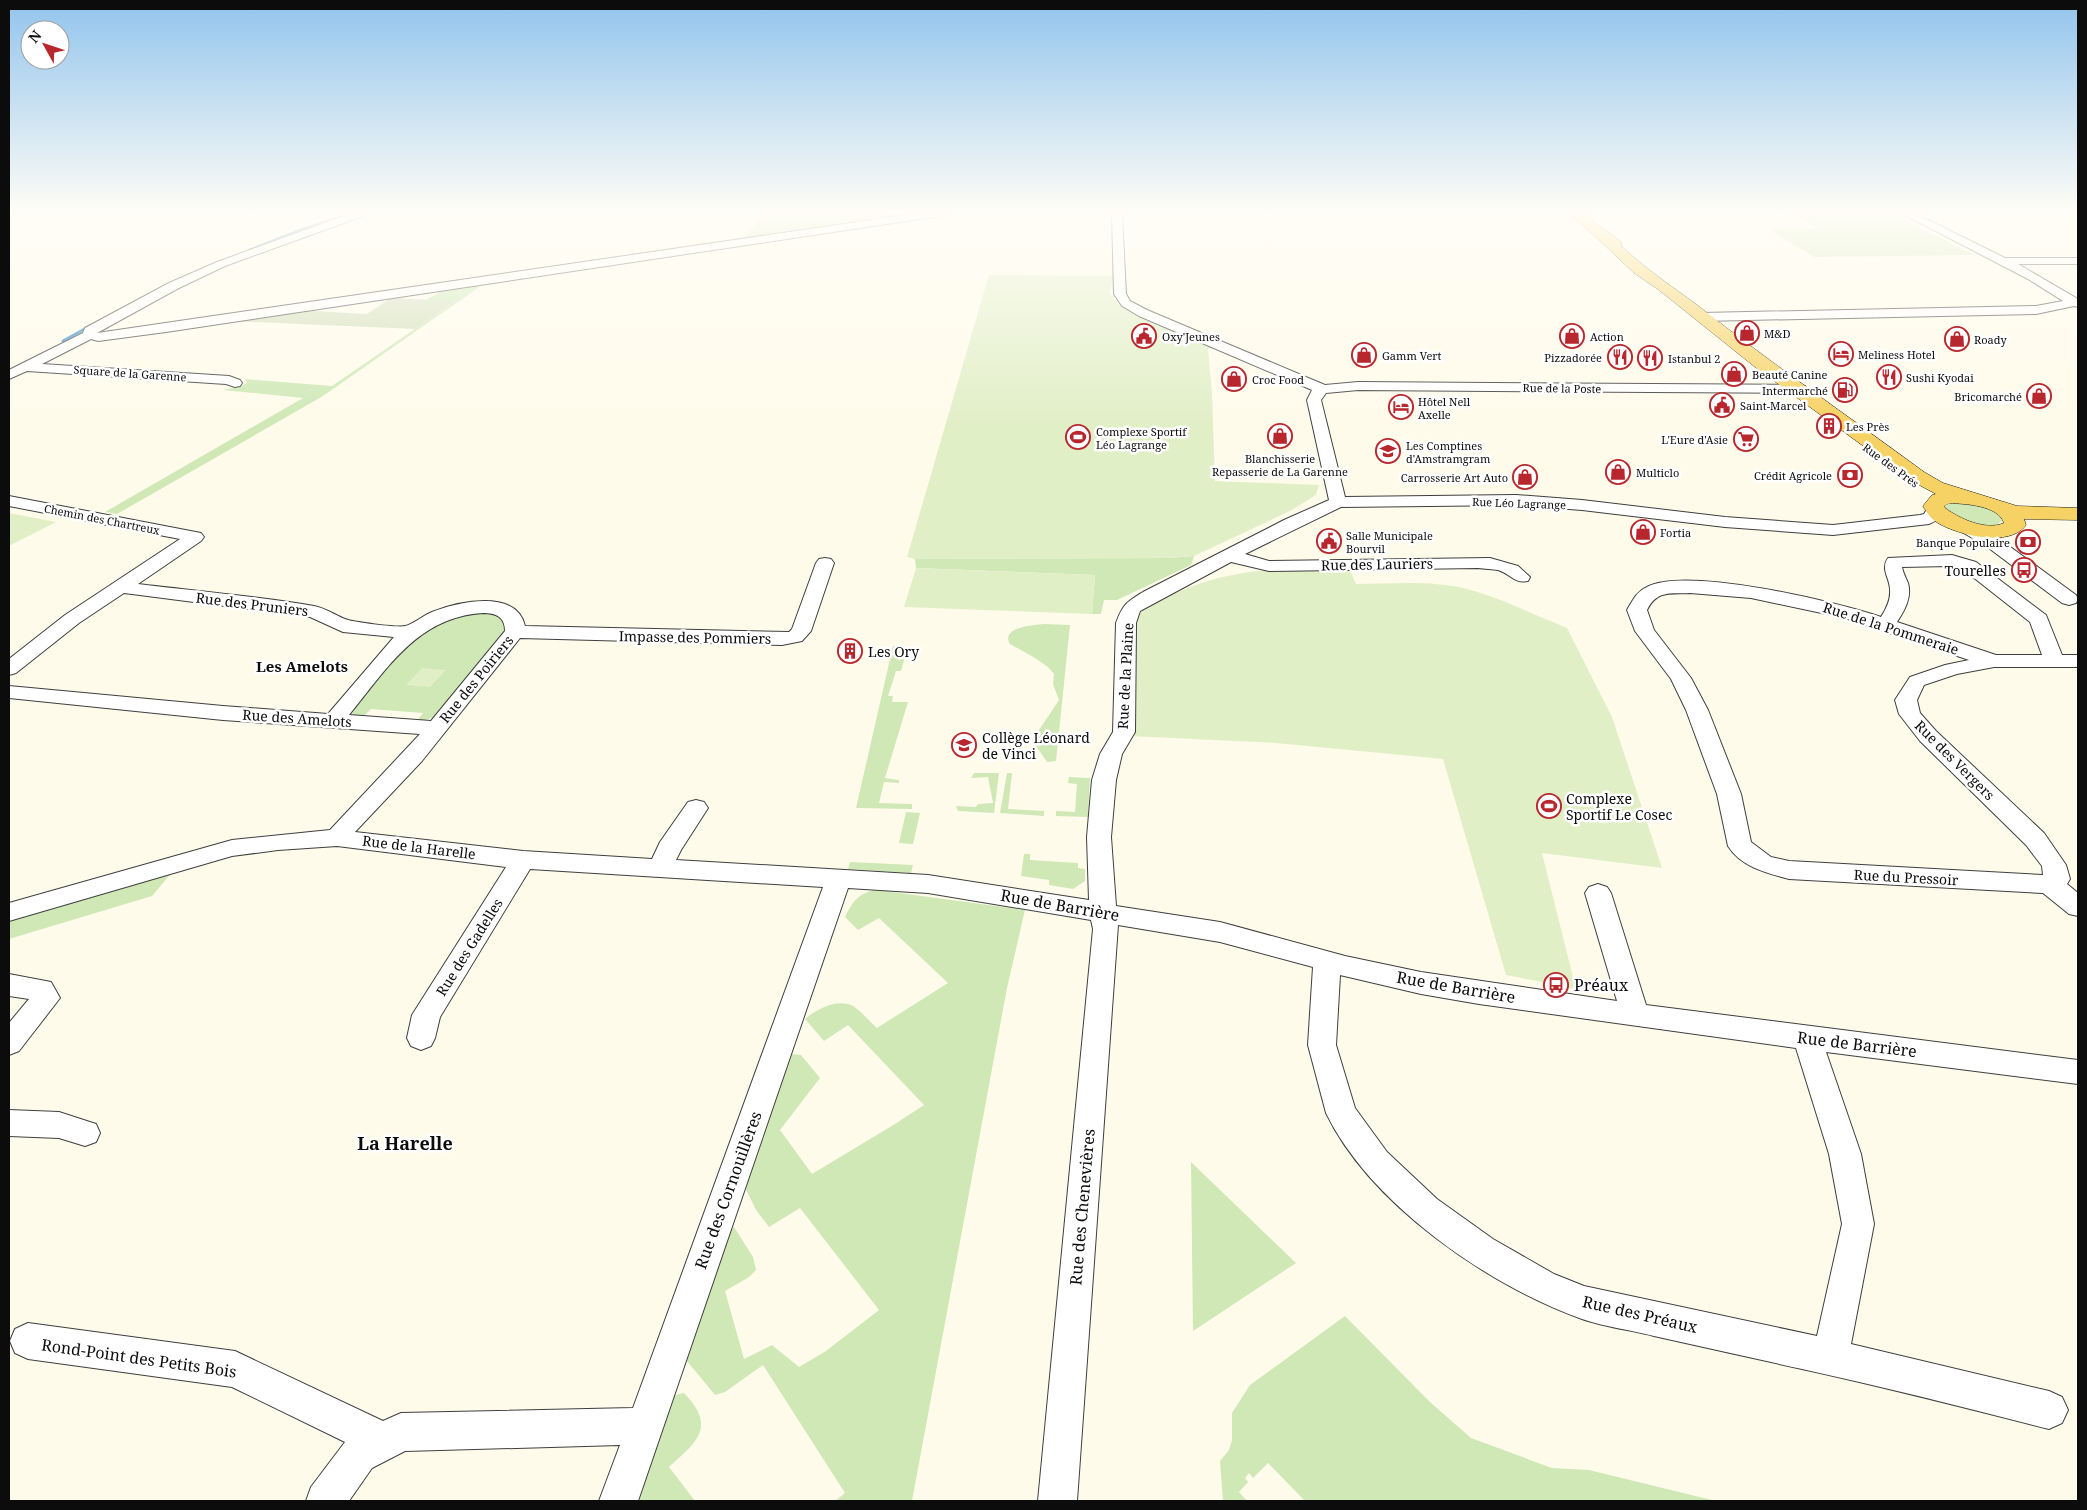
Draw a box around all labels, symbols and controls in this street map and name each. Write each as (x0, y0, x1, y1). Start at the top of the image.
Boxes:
north arrow (20, 20, 70, 70)
text: N (24, 26, 45, 47)
shop icon: M&D (1734, 320, 1760, 346)
public building icon: Oxy'Jeunes (1131, 323, 1157, 349)
shop icon: Action (1559, 323, 1585, 349)
place label: M&D (1764, 326, 1790, 341)
shop icon: Roady (1944, 326, 1970, 352)
place label: Oxy'Jeunes (1162, 329, 1220, 344)
place label: Action (1590, 329, 1624, 344)
place label: Roady (1974, 332, 2008, 347)
hotel icon: Meliness Hotel (1828, 341, 1854, 367)
shop icon: Gamm Vert (1351, 342, 1377, 368)
restaurant icon: Pizzadorée (1607, 344, 1633, 370)
restaurant icon: Istanbul 2 (1637, 345, 1663, 371)
place label: Meliness Hotel (1858, 347, 1936, 362)
place label: Gamm Vert (1382, 348, 1442, 363)
place label: Pizzadorée (1544, 350, 1602, 365)
place label: Istanbul 2 (1668, 351, 1720, 366)
shop icon: Beauté Canine (1721, 361, 1747, 387)
street label: Square de la Garenne (73, 362, 187, 384)
restaurant icon: Sushi Kyodai (1876, 364, 1902, 390)
shop icon: Croc Food (1221, 366, 1247, 392)
place label: Beauté Canine (1752, 367, 1828, 382)
place label: Sushi Kyodai (1906, 370, 1974, 385)
place label: Croc Food (1252, 372, 1304, 387)
fuel station icon: Intermarché (1832, 377, 1858, 403)
street label: Rue de la Poste (1523, 380, 1602, 396)
place label: Intermarché (1762, 383, 1828, 398)
shop icon: Bricomarché (2026, 383, 2052, 409)
place label: Bricomarché (1954, 389, 2022, 404)
public building icon: Saint-Marcel (1709, 392, 1735, 418)
hotel icon: Hôtel Nell Axelle (1388, 394, 1414, 420)
place label: Hôtel Nell Axelle (1418, 394, 1471, 422)
place label: Saint-Marcel (1740, 398, 1807, 413)
building icon: Les Près (1816, 413, 1842, 439)
place label: Les Près (1846, 419, 1889, 434)
shop icon: Blanchisserie Repasserie de La Garenne (1267, 423, 1293, 449)
sports icon: Complexe Sportif Léo Lagrange (1065, 424, 1091, 450)
place label: Complexe Sportif Léo Lagrange (1096, 424, 1187, 452)
supermarket icon: L'Eure d'Asie (1733, 426, 1759, 452)
place label: L'Eure d'Asie (1661, 432, 1728, 447)
school or university icon: Les Comptines d'Amstramgram (1375, 438, 1401, 464)
place label: Les Comptines d'Amstramgram (1406, 438, 1491, 466)
street label: Rue des Prés (1860, 440, 1922, 491)
place label: Blanchisserie Repasserie de La Garenne (1212, 451, 1348, 479)
shop icon: Multiclo (1605, 459, 1631, 485)
bank icon: Crédit Agricole (1837, 462, 1863, 488)
shop icon: Carrosserie Art Auto (1512, 464, 1538, 490)
place label: Multiclo (1636, 465, 1679, 480)
place label: Crédit Agricole (1754, 468, 1832, 483)
place label: Carrosserie Art Auto (1401, 470, 1508, 485)
street label: Rue Léo Lagrange (1472, 494, 1566, 512)
street label: Chemin des Chartreux (43, 500, 162, 538)
shop icon: Fortia (1630, 519, 1656, 545)
place label: Fortia (1660, 525, 1691, 540)
public building icon: Salle Municipale Bourvil (1316, 528, 1342, 554)
place label: Salle Municipale Bourvil (1346, 528, 1433, 556)
bank icon: Banque Populaire (2015, 529, 2041, 555)
place label: Banque Populaire (1916, 535, 2010, 550)
street label: Rue des Lauriers (1321, 554, 1433, 574)
bus stop icon: Tourelles (2011, 557, 2037, 583)
place label: Tourelles (1945, 561, 2006, 580)
street label: Rue des Pruniers (195, 588, 309, 620)
street label: Rue de la Pommeraie (1821, 597, 1961, 659)
street label: Rue de la Plaine (1113, 622, 1137, 730)
street label: Impasse des Pommiers (619, 626, 771, 648)
street label: Rue des Poiriers (435, 631, 517, 727)
building icon: Les Ory (837, 638, 863, 664)
place label: Les Ory (868, 642, 919, 661)
district label: Les Amelots (256, 656, 348, 676)
street label: Rue des Amelots (242, 705, 352, 731)
street label: Rue des Vergers (1911, 716, 1999, 804)
place label: Collège Léonard de Vinci (982, 728, 1090, 763)
school or university icon: Collège Léonard de Vinci (951, 732, 977, 758)
place label: Complexe Sportif Le Cosec (1566, 789, 1672, 824)
sports icon: Complexe Sportif Le Cosec (1536, 793, 1562, 819)
street label: Rue de la Harelle (361, 831, 477, 863)
street label: Rue du Pressoir (1853, 865, 1959, 889)
street label: Rue de Barrière (999, 884, 1121, 926)
street label: Rue des Gadelles (431, 895, 507, 999)
street label: Rue de Barrière (1395, 966, 1517, 1008)
bus stop icon: Préaux (1543, 972, 1569, 998)
place label: Préaux (1574, 974, 1629, 996)
street label: Rue de Barrière (1796, 1026, 1918, 1062)
street label: Rue des Cornouillères (689, 1108, 767, 1272)
street label: Rue des Chenevières (1064, 1128, 1100, 1286)
district label: La Harelle (357, 1131, 453, 1155)
street label: Rue des Préaux (1580, 1290, 1700, 1338)
street label: Rond-Point des Petits Bois (40, 1333, 238, 1383)

